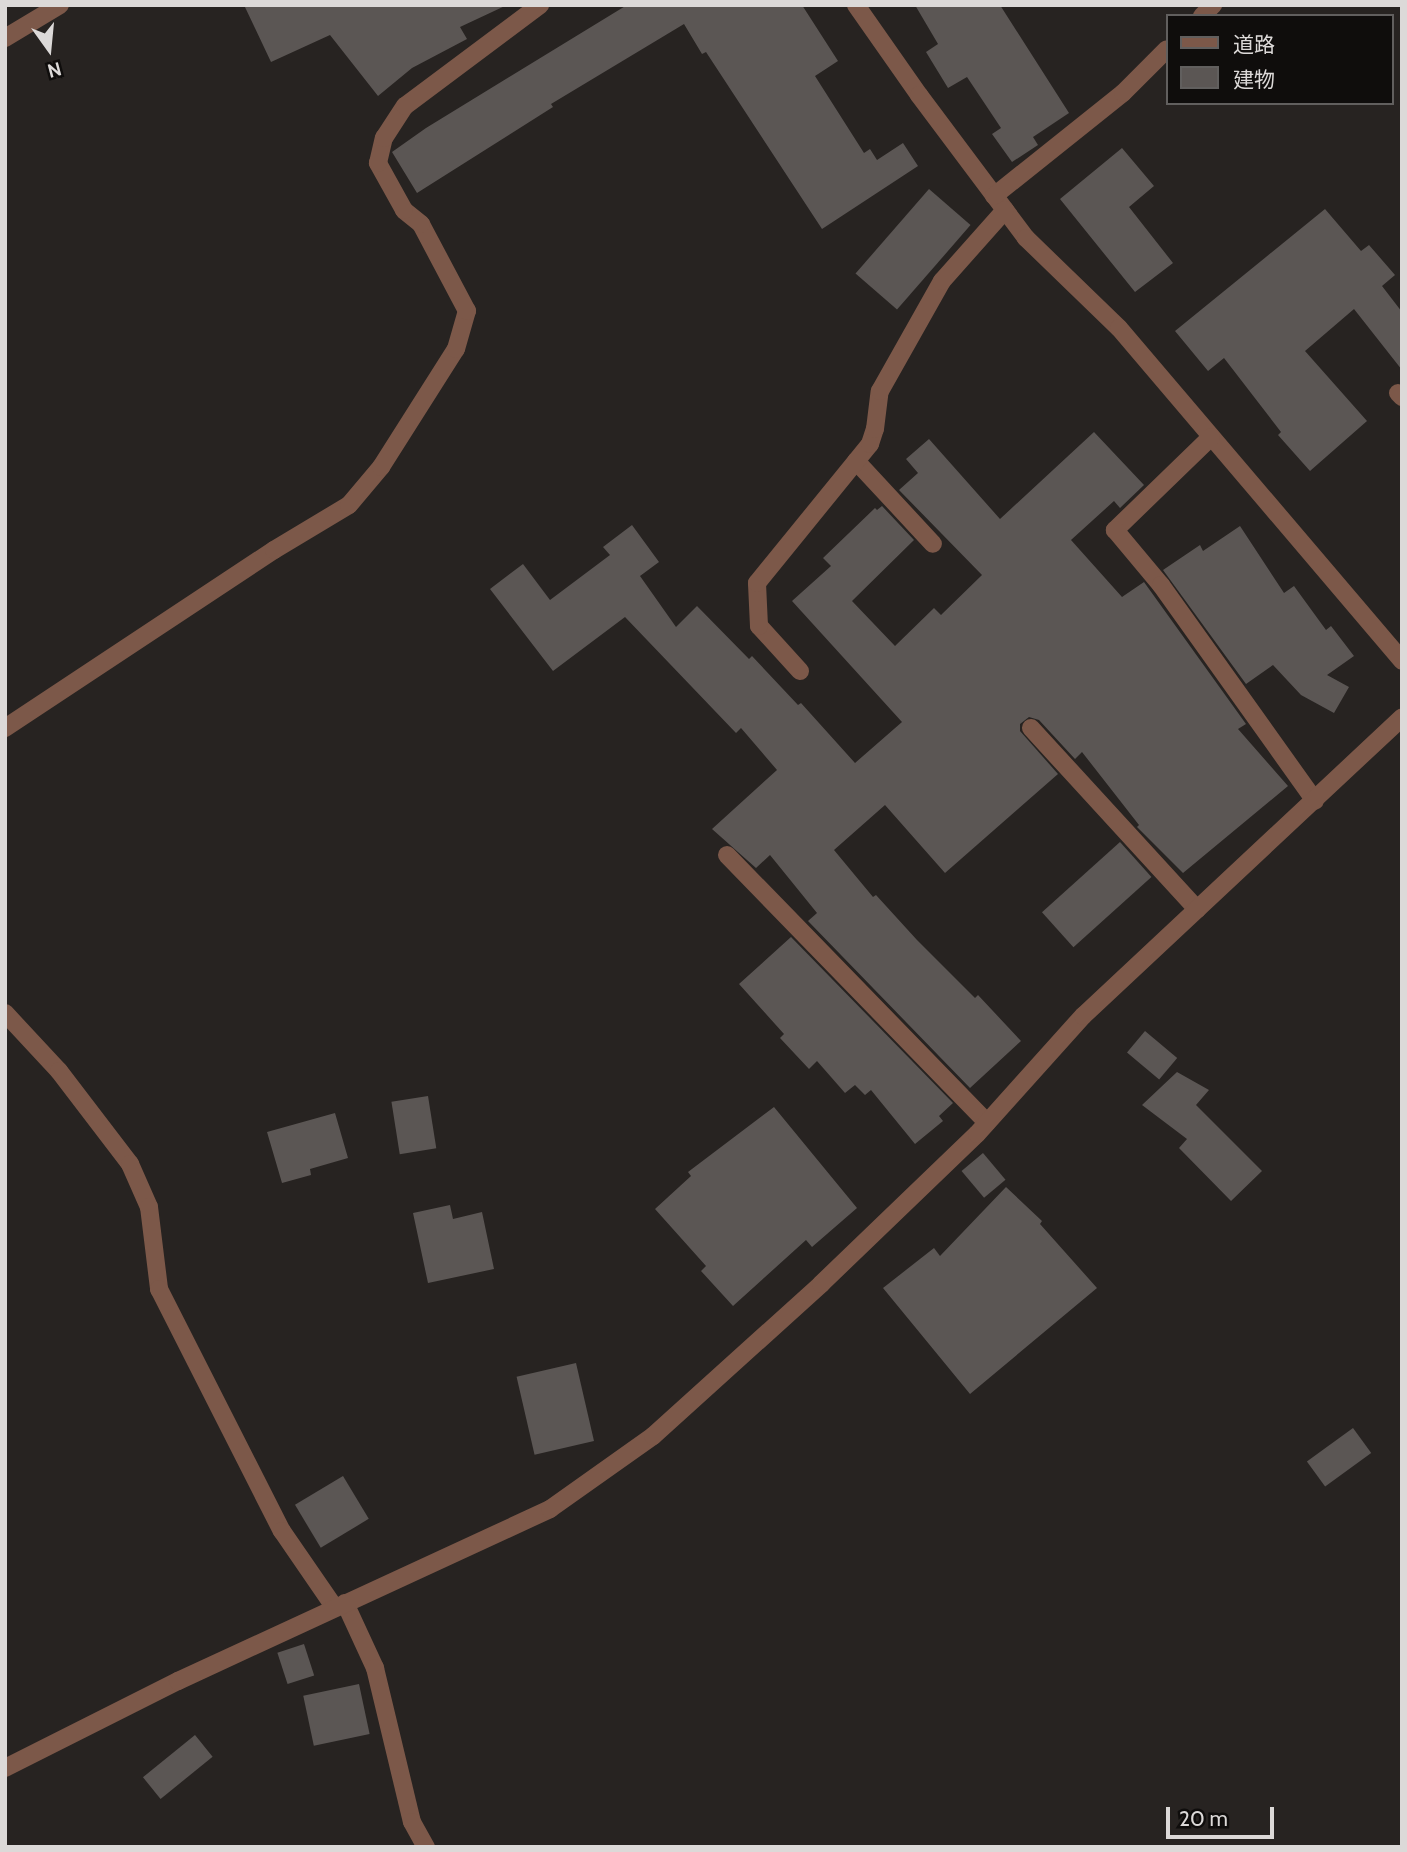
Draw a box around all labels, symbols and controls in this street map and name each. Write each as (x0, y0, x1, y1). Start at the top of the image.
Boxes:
north arrow (14, 14, 84, 84)
legend (1166, 14, 1393, 105)
text: 道路 (1233, 32, 1275, 57)
text: N (45, 57, 64, 83)
text: 建物 (1233, 67, 1275, 92)
scale bar (1169, 1792, 1278, 1836)
text: 20 m (1179, 1806, 1228, 1831)

